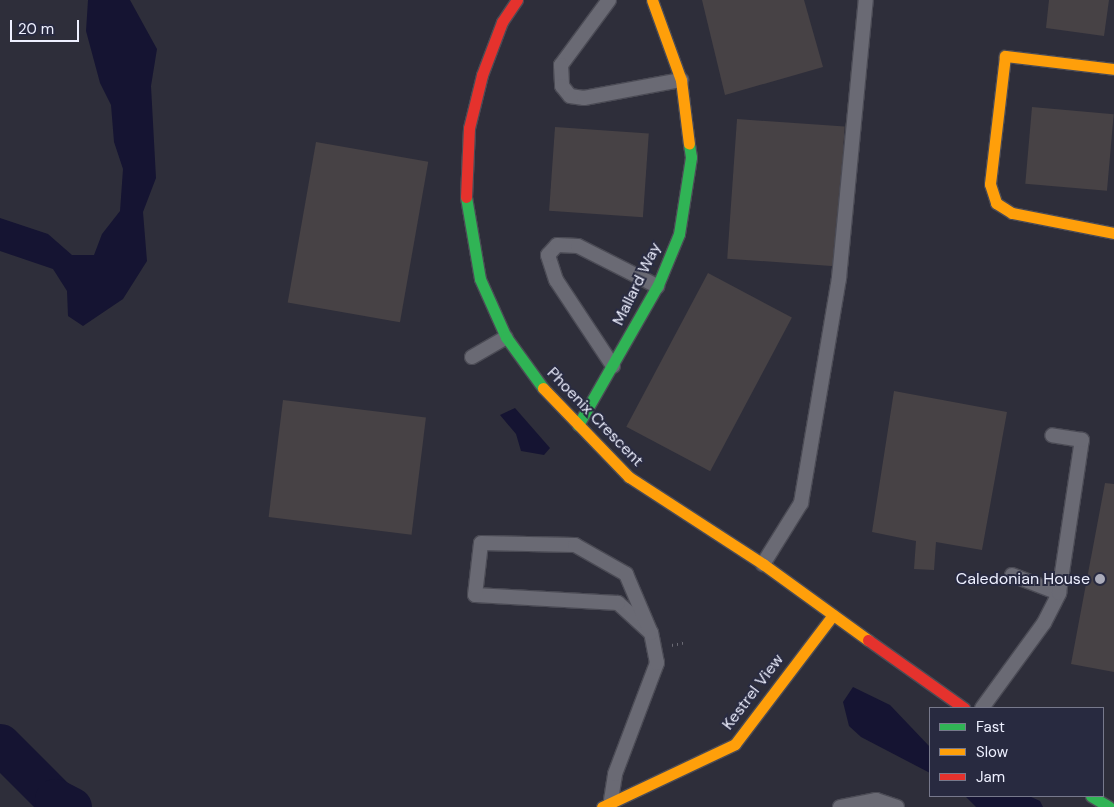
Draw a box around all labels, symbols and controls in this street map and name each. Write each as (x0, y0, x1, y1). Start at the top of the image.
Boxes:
scale bar (12, 10, 81, 42)
text: 20 m (18, 19, 54, 39)
street label: Mallard Way (609, 239, 665, 329)
street label: Phoenix Crescent (543, 364, 647, 470)
place label: Caledonian House (956, 569, 1090, 589)
marker: Caledonian House (1094, 573, 1106, 585)
street label: Kestrel View (718, 650, 788, 734)
legend (929, 707, 1104, 797)
text: Fast (976, 717, 1005, 737)
text: Slow (976, 742, 1008, 762)
text: Jam (976, 767, 1005, 787)

